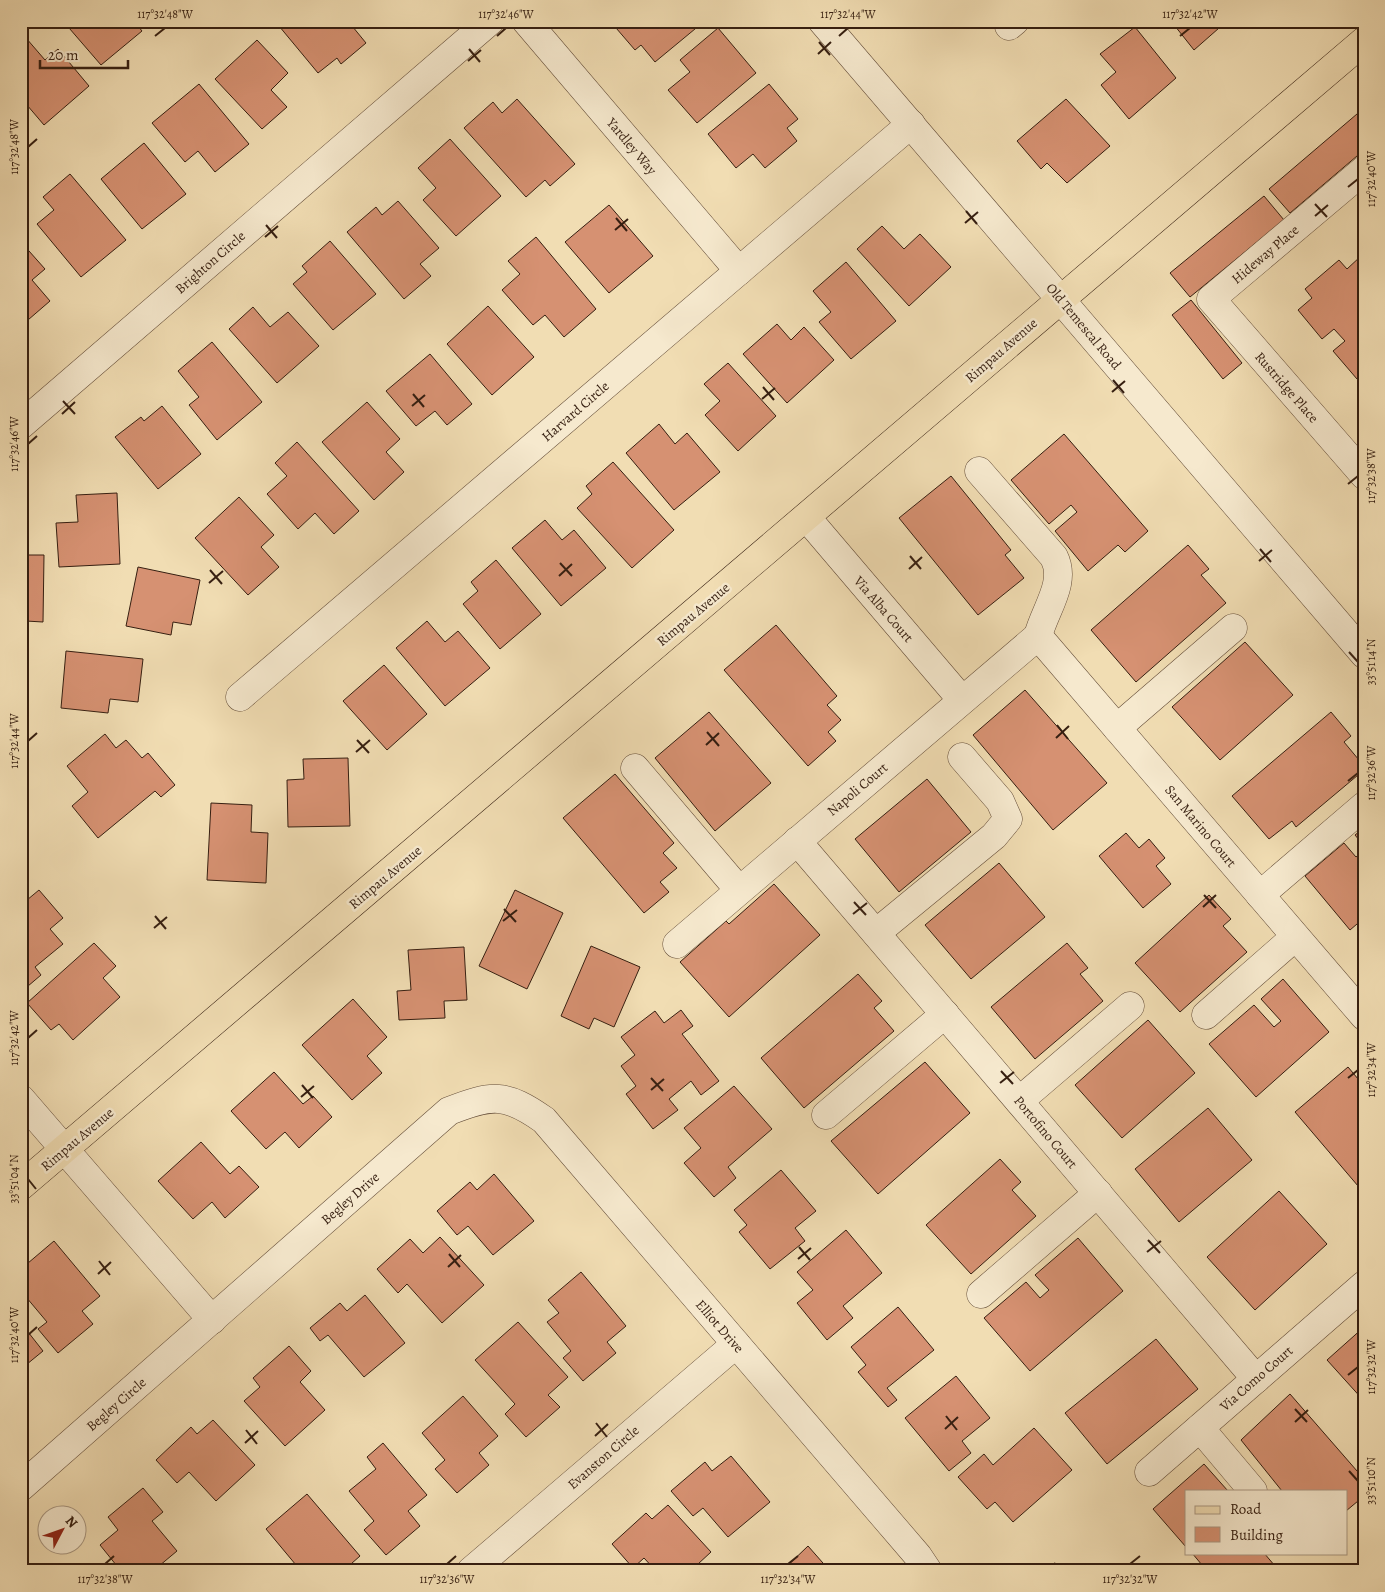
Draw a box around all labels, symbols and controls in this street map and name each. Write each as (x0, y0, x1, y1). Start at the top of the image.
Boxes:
text: 117°32'48"W (137, 6, 194, 22)
text: 117°32'46"W (478, 6, 535, 22)
text: 117°32'44"W (820, 6, 876, 22)
text: 117°32'42"W (1162, 6, 1219, 22)
scale bar (40, 38, 128, 70)
text: 20 m (48, 45, 79, 65)
street label: Yardley Way (601, 113, 662, 179)
text: 117°32'48"W (6, 118, 22, 175)
text: 117°32'40"W (1363, 150, 1379, 207)
street label: Hideway Place (1228, 221, 1303, 288)
street label: Brighton Circle (171, 227, 250, 298)
street label: Old Temescal Road (1042, 279, 1126, 374)
street label: Rimpau Avenue (961, 314, 1042, 387)
street label: Rustridge Place (1250, 348, 1323, 427)
street label: Harvard Circle (538, 377, 613, 446)
text: 117°32'46"W (6, 415, 22, 472)
text: 117°32'38"W (1363, 448, 1379, 504)
street label: Via Alba Court (849, 571, 918, 647)
street label: Rimpau Avenue (653, 578, 734, 651)
text: 33°51'14"N (1363, 638, 1379, 685)
text: 117°32'44"W (6, 713, 22, 769)
text: 117°32'36"W (1363, 745, 1379, 800)
street label: Napoli Court (823, 758, 892, 820)
street label: San Marino Court (1161, 781, 1241, 872)
street label: Rimpau Avenue (345, 841, 426, 914)
text: 117°32'42"W (6, 1009, 22, 1066)
text: 117°32'34"W (1363, 1042, 1379, 1097)
street label: Portofino Court (1010, 1092, 1082, 1173)
street label: Rimpau Avenue (37, 1103, 118, 1176)
text: 33°51'04"N (6, 1154, 22, 1204)
street label: Begley Drive (317, 1168, 384, 1229)
street label: Elliot Drive (691, 1296, 748, 1357)
text: 117°32'40"W (6, 1306, 22, 1363)
text: 117°32'32"W (1363, 1339, 1379, 1395)
street label: Via Como Court (1215, 1341, 1297, 1416)
street label: Begley Circle (82, 1373, 150, 1436)
street label: Evanston Circle (564, 1421, 643, 1494)
text: 33°51'10"N (1363, 1457, 1379, 1505)
legend (1185, 1490, 1348, 1554)
text: Road (1230, 1499, 1262, 1519)
north arrow (38, 1504, 88, 1554)
text: N (61, 1512, 82, 1532)
text: Building (1230, 1525, 1283, 1545)
text: 117°32'38"W (77, 1571, 133, 1587)
text: 117°32'36"W (420, 1571, 475, 1587)
text: 117°32'34"W (761, 1571, 816, 1587)
text: 117°32'32"W (1102, 1571, 1158, 1587)

